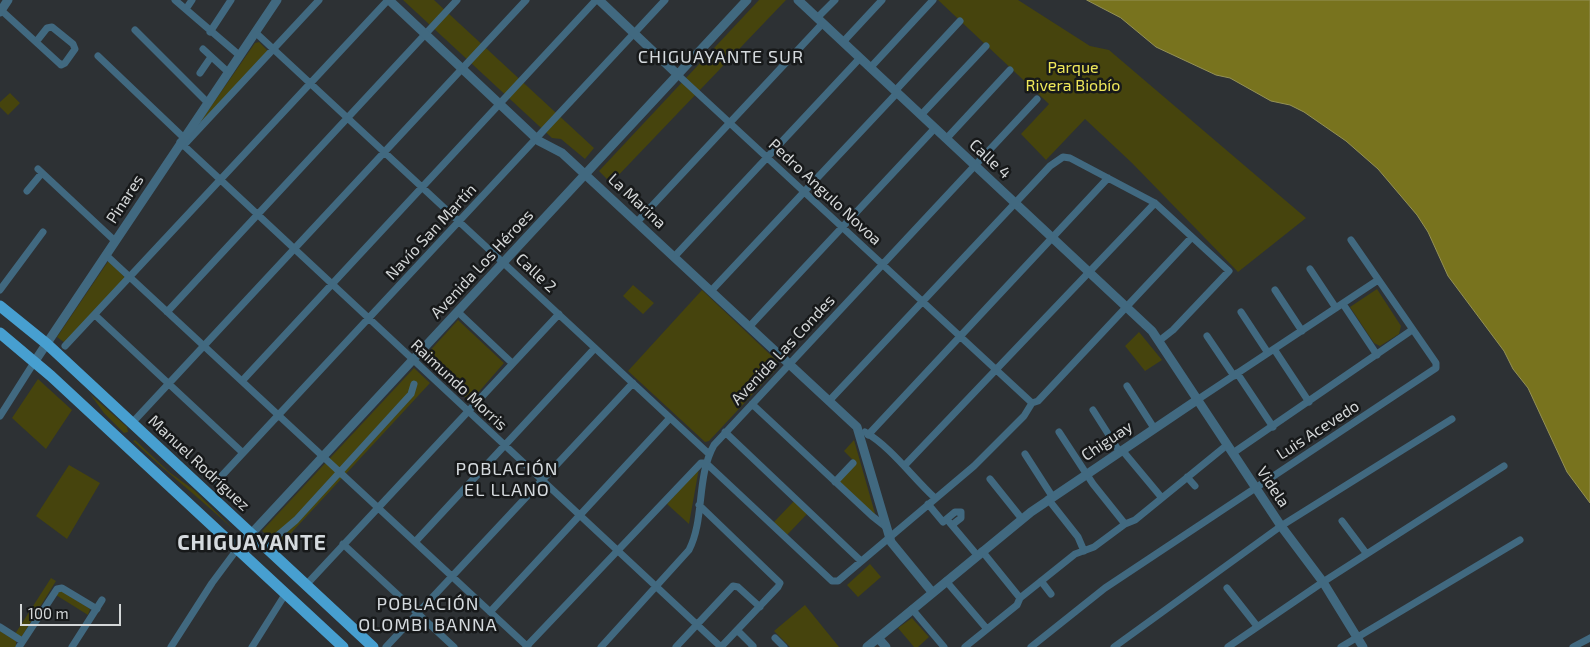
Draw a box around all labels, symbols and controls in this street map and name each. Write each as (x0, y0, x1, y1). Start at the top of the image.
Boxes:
district label: CHIGUAYANTE SUR (636, 46, 806, 68)
park label: Parque Rivera Biobío (1026, 58, 1120, 96)
street label: Pedro Angulo Novoa (765, 135, 885, 249)
street label: Calle 4 (965, 135, 1015, 183)
street label: La Marina (604, 169, 670, 233)
street label: Pinares (102, 171, 148, 227)
street label: Navío San Martín (382, 180, 480, 284)
street label: Avenida Los Héroes (427, 206, 537, 322)
street label: Calle 2 (512, 249, 560, 297)
street label: Avenida Las Condes (727, 291, 839, 409)
street label: Raimundo Morris (407, 335, 511, 435)
street label: Luis Acevedo (1273, 396, 1363, 464)
street label: Manuel Rodríguez (144, 411, 254, 515)
street label: Chiguay (1078, 417, 1136, 465)
district label: POBLACIÓN EL LLANO (454, 458, 560, 500)
street label: Videla (1252, 463, 1294, 511)
district label: CHIGUAYANTE (176, 530, 328, 556)
district label: POBLACIÓN OLOMBI BANNA (357, 593, 499, 636)
scale bar (22, 594, 124, 626)
text: 100 m (28, 604, 69, 622)

